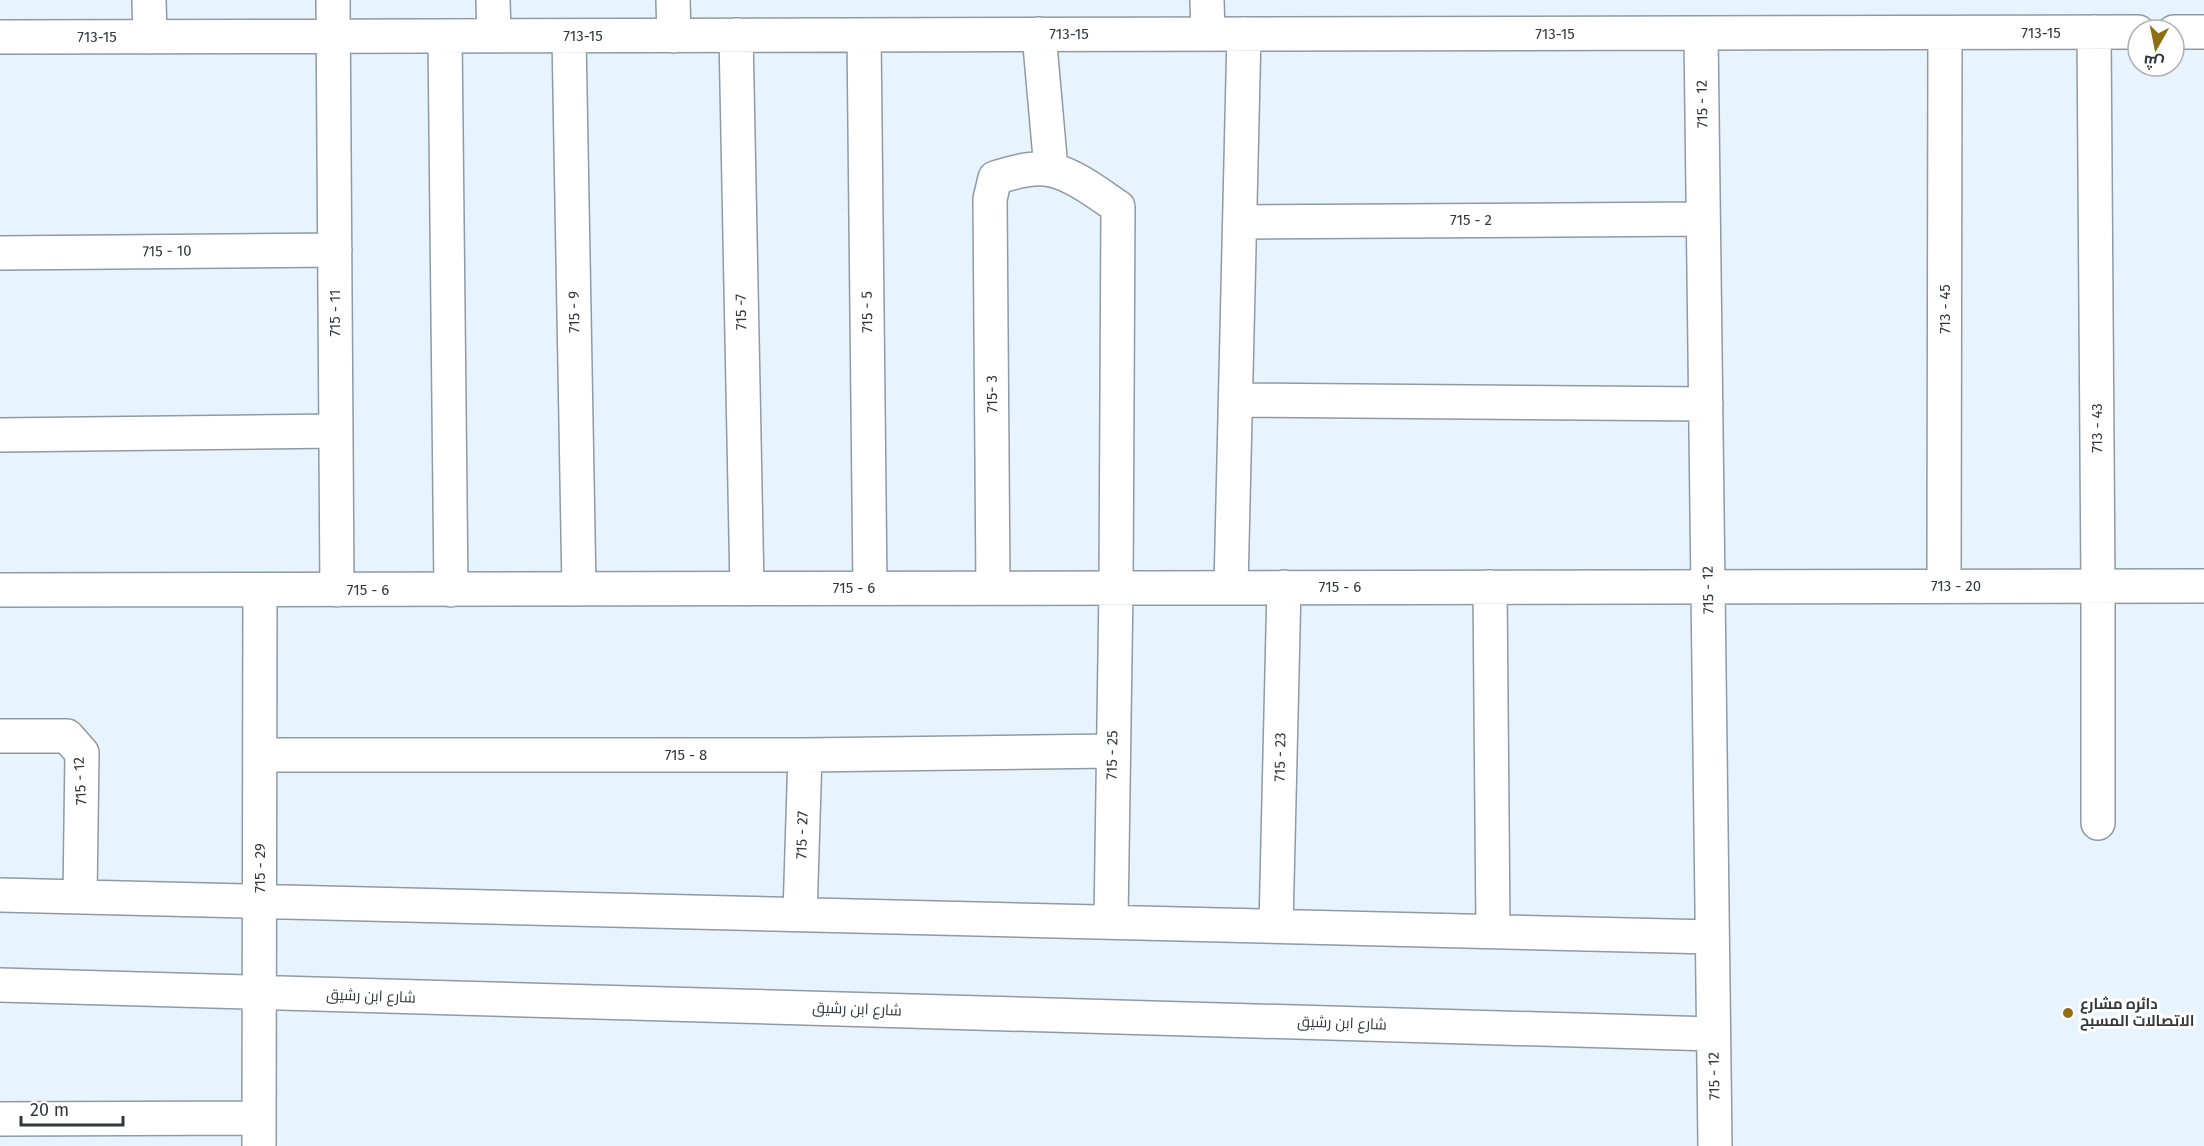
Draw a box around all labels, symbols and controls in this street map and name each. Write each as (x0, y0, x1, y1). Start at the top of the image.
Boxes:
north arrow (2126, 18, 2186, 78)
street label: 713-15 (2021, 24, 2061, 42)
street label: 713-15 (1049, 25, 1089, 43)
street label: 713-15 (1535, 25, 1575, 43)
street label: 713-15 (563, 27, 603, 45)
street label: 713-15 (77, 28, 117, 46)
text: ش (2142, 51, 2165, 73)
street label: 715 - 12 (1693, 80, 1711, 128)
street label: 715 - 2 (1450, 211, 1492, 229)
street label: 715 - 10 (142, 242, 192, 260)
street label: 713 - 45 (1936, 284, 1954, 334)
street label: 715 - 11 (326, 289, 344, 337)
street label: 715 - 9 (565, 291, 583, 333)
street label: 715 - 5 (858, 291, 876, 333)
street label: 715 -7 (732, 293, 750, 330)
street label: 715- 3 (983, 375, 1001, 413)
street label: 713 - 43 (2088, 403, 2106, 453)
street label: 715 - 12 (1699, 566, 1717, 614)
street label: 713 - 20 (1931, 577, 1981, 595)
street label: 715 - 6 (1319, 578, 1361, 596)
street label: 715 - 6 (833, 579, 875, 597)
street label: 715 - 6 (347, 581, 389, 599)
street label: 715 - 25 (1103, 730, 1121, 780)
street label: 715 - 23 (1271, 732, 1289, 782)
street label: 715 - 8 (665, 746, 707, 764)
street label: 715 - 12 (70, 756, 90, 806)
street label: 715 - 27 (792, 810, 812, 859)
street label: 715 - 29 (251, 843, 269, 893)
street label: شارع ابن رشيق (326, 985, 416, 1009)
place label: دائره مشارع الاتصالات المسبح (2080, 995, 2194, 1031)
street label: شارع ابن رشيق (812, 998, 902, 1022)
marker: دائره مشارع الاتصالات المسبح (2061, 1006, 2075, 1020)
street label: شارع ابن رشيق (1297, 1012, 1387, 1036)
street label: 715 - 12 (1705, 1052, 1723, 1100)
scale bar (21, 1089, 123, 1127)
text: 20 m (30, 1099, 69, 1121)

